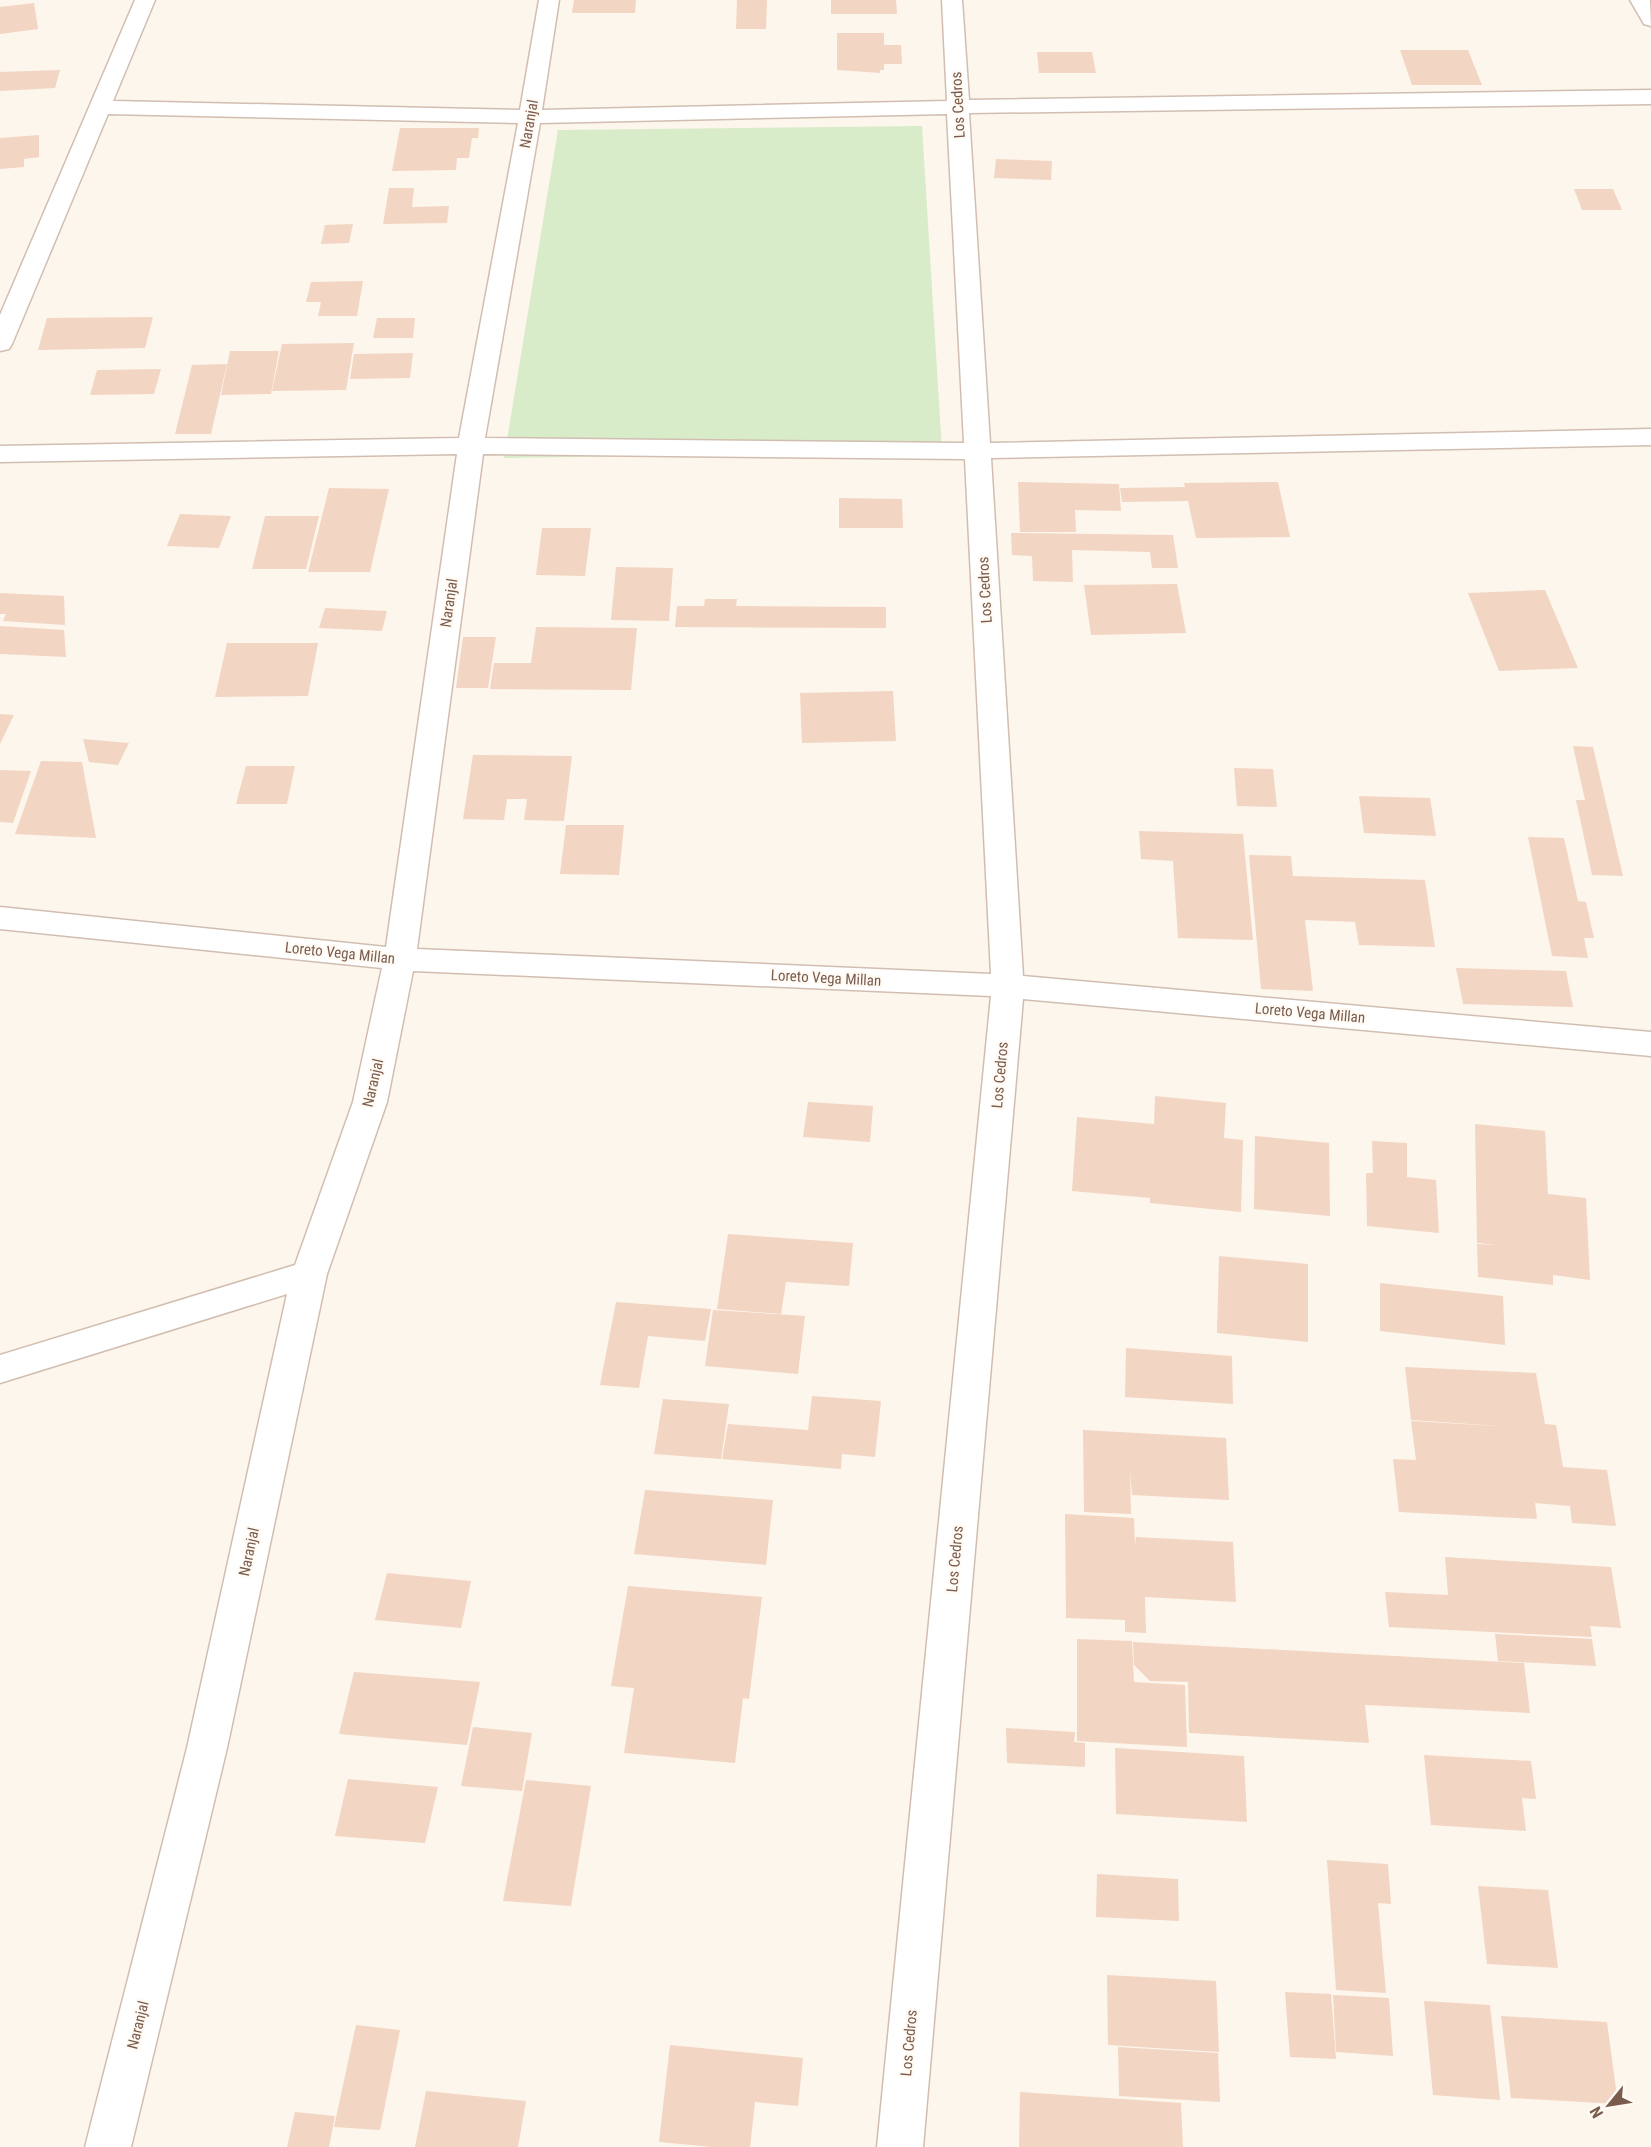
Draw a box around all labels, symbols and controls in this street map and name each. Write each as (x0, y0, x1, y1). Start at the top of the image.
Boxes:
street label: Los Cedros (947, 71, 969, 139)
street label: Naranjal (516, 98, 542, 150)
street label: Los Cedros (974, 556, 996, 624)
street label: Naranjal (437, 577, 461, 629)
street label: Loreto Vega Millan (284, 938, 396, 968)
street label: Loreto Vega Millan (770, 966, 882, 990)
street label: Loreto Vega Millan (1254, 999, 1366, 1027)
street label: Los Cedros (988, 1041, 1012, 1109)
street label: Naranjal (359, 1057, 387, 1109)
street label: Los Cedros (943, 1525, 967, 1593)
street label: Naranjal (235, 1526, 263, 1578)
street label: Naranjal (123, 1999, 153, 2051)
street label: Los Cedros (897, 2009, 921, 2077)
north arrow (1579, 2075, 1639, 2135)
text: N (1586, 2103, 1607, 2121)

